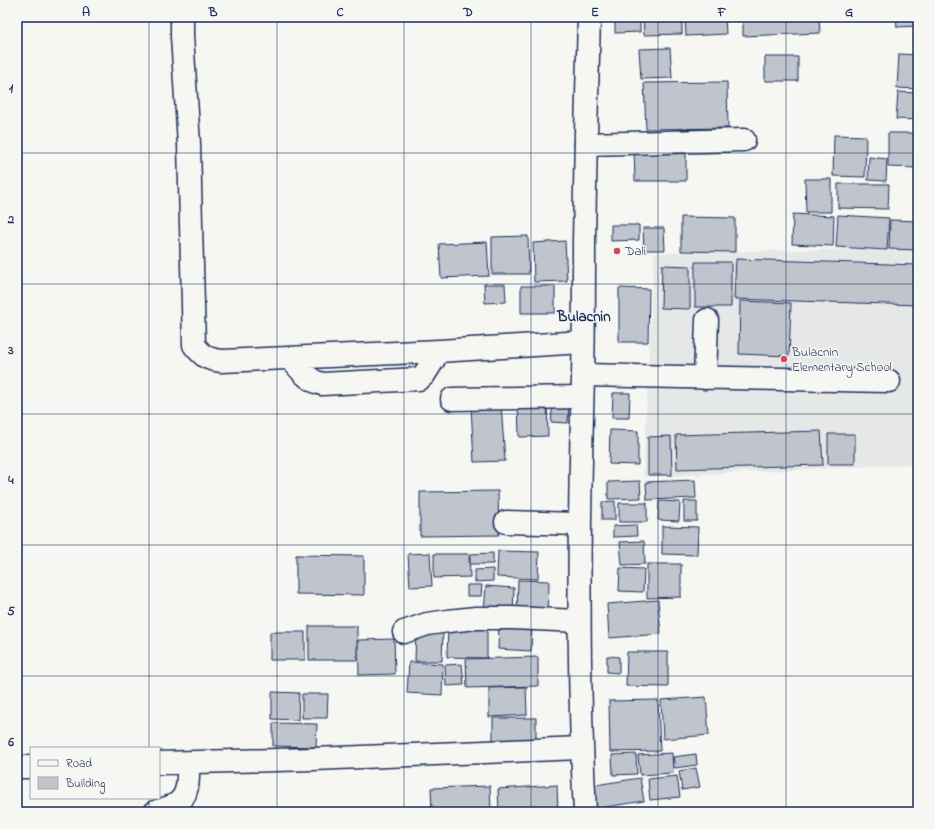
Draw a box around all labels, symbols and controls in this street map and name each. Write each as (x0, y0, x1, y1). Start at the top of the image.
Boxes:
text: A (82, 3, 90, 22)
text: B (208, 3, 218, 22)
text: C (336, 3, 344, 22)
text: D (462, 3, 473, 22)
text: E (591, 3, 599, 22)
text: F (717, 3, 727, 22)
text: G (845, 3, 853, 22)
text: 1 (9, 79, 14, 98)
text: 2 (7, 210, 15, 229)
place label: Dali (624, 242, 646, 261)
marker: Dali (612, 246, 622, 256)
district label: Bulacnin (556, 306, 611, 328)
text: 3 (7, 341, 14, 360)
place label: Bulacnin Elementary School (791, 343, 892, 378)
marker: Bulacnin Elementary School (779, 354, 789, 364)
text: 4 (7, 471, 14, 490)
text: 5 (7, 602, 15, 621)
text: 6 (7, 733, 14, 752)
legend (30, 747, 160, 799)
text: Road (66, 755, 92, 773)
text: Building (65, 775, 105, 794)

